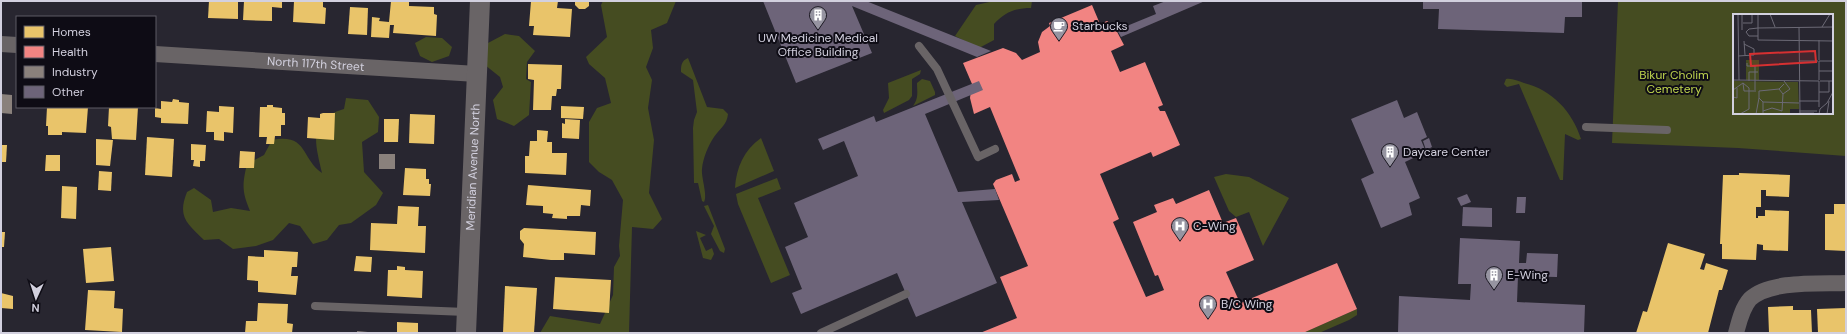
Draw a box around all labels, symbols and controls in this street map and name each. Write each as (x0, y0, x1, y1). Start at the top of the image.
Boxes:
building icon: UW Medicine Medical Office Building (808, 5, 828, 30)
inset map (1733, 14, 1833, 114)
legend (16, 16, 156, 108)
cafe icon: Starbucks (1049, 16, 1069, 41)
place label: Starbucks (1072, 18, 1128, 34)
text: Homes (52, 24, 91, 40)
place label: UW Medicine Medical Office Building (758, 30, 878, 60)
text: Health (52, 44, 88, 60)
street label: North 117th Street (267, 53, 365, 75)
text: Industry (52, 64, 98, 80)
park label: Bikur Cholim Cemetery (1639, 67, 1709, 97)
text: Other (52, 84, 85, 100)
street label: Meridian Avenue North (462, 103, 484, 231)
building icon: Daycare Center (1380, 142, 1400, 167)
place label: Daycare Center (1403, 144, 1490, 160)
hospital icon: C-Wing (1170, 216, 1190, 241)
place label: C-Wing (1193, 218, 1236, 234)
building icon: E-Wing (1484, 265, 1504, 290)
place label: E-Wing (1507, 267, 1548, 283)
north arrow (16, 278, 56, 318)
hospital icon: B/C Wing (1198, 294, 1218, 319)
place label: B/C Wing (1221, 296, 1273, 312)
text: N (31, 301, 40, 315)

